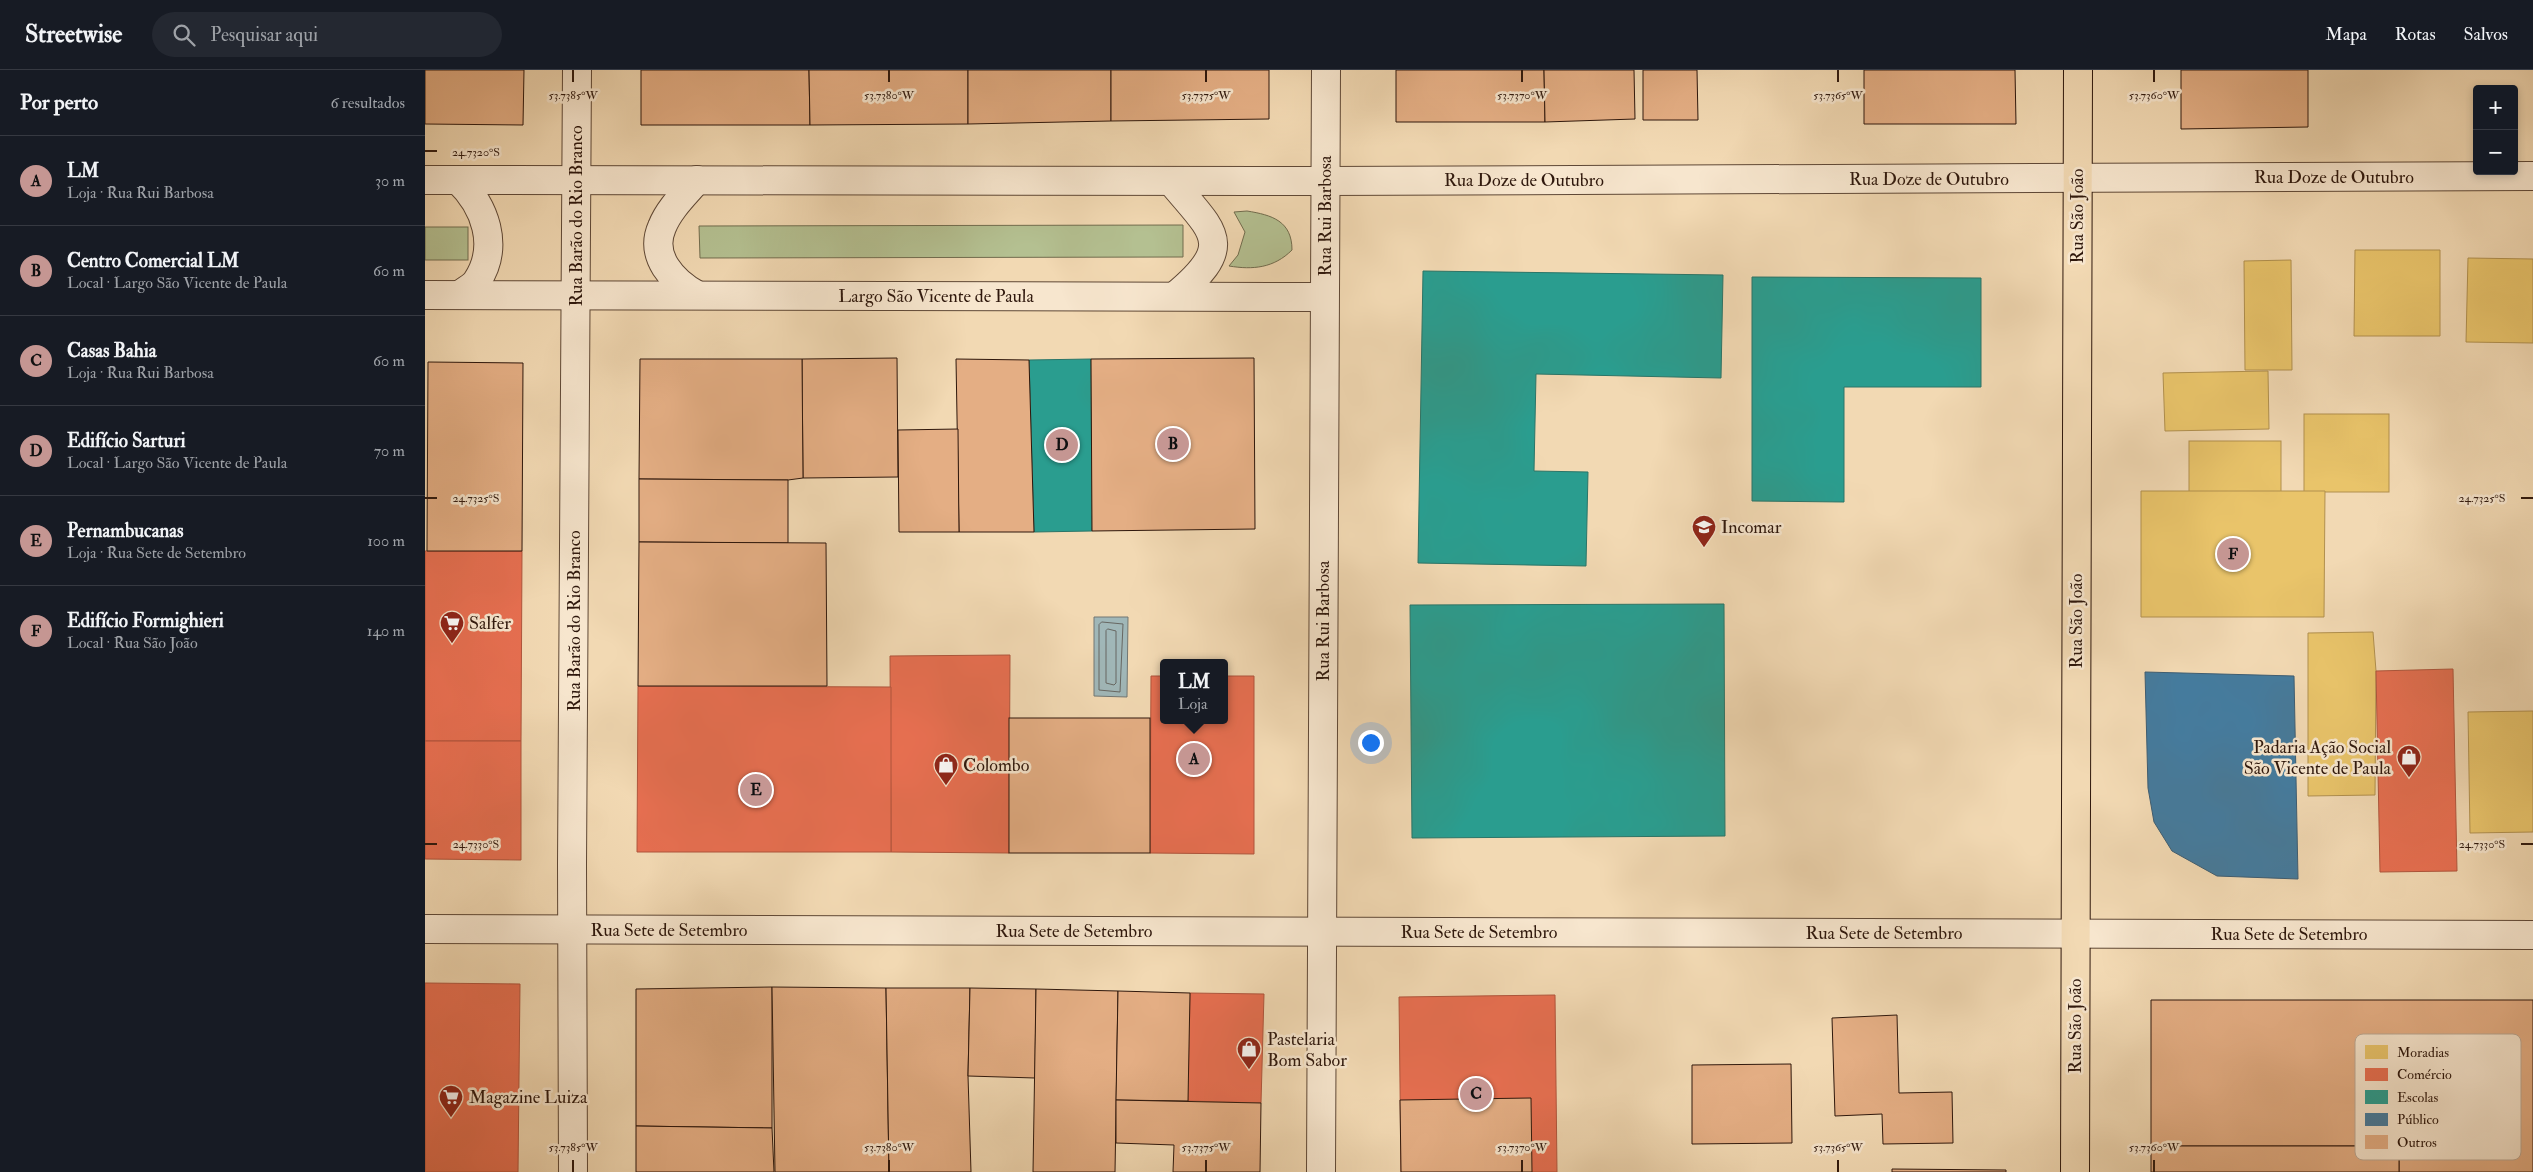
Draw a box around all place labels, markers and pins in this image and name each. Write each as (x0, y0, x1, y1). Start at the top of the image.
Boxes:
pin: B (1157, 425, 1189, 463)
pin: D (1046, 426, 1078, 464)
school or university icon: Incomar (1691, 514, 1717, 548)
place label: Incomar (1721, 516, 1782, 539)
pin: F (2217, 535, 2249, 573)
supermarket icon: Salfer (439, 610, 465, 644)
place label: Salfer (469, 612, 511, 635)
place label: Padaria Ação Social São Vicente de Paula (2244, 736, 2392, 780)
pin: A (1178, 740, 1210, 778)
shop icon: Padaria Ação Social São Vicente de Paula (2396, 744, 2422, 778)
shop icon: Colombo (933, 752, 959, 786)
place label: Colombo (963, 754, 1030, 777)
pin: E (740, 771, 772, 809)
place label: Pastelaria Bom Sabor (1267, 1028, 1347, 1072)
shop icon: Pastelaria Bom Sabor (1236, 1036, 1262, 1070)
pin: C (1460, 1075, 1492, 1113)
supermarket icon: Magazine Luiza (438, 1084, 464, 1118)
place label: Magazine Luiza (469, 1086, 588, 1109)

